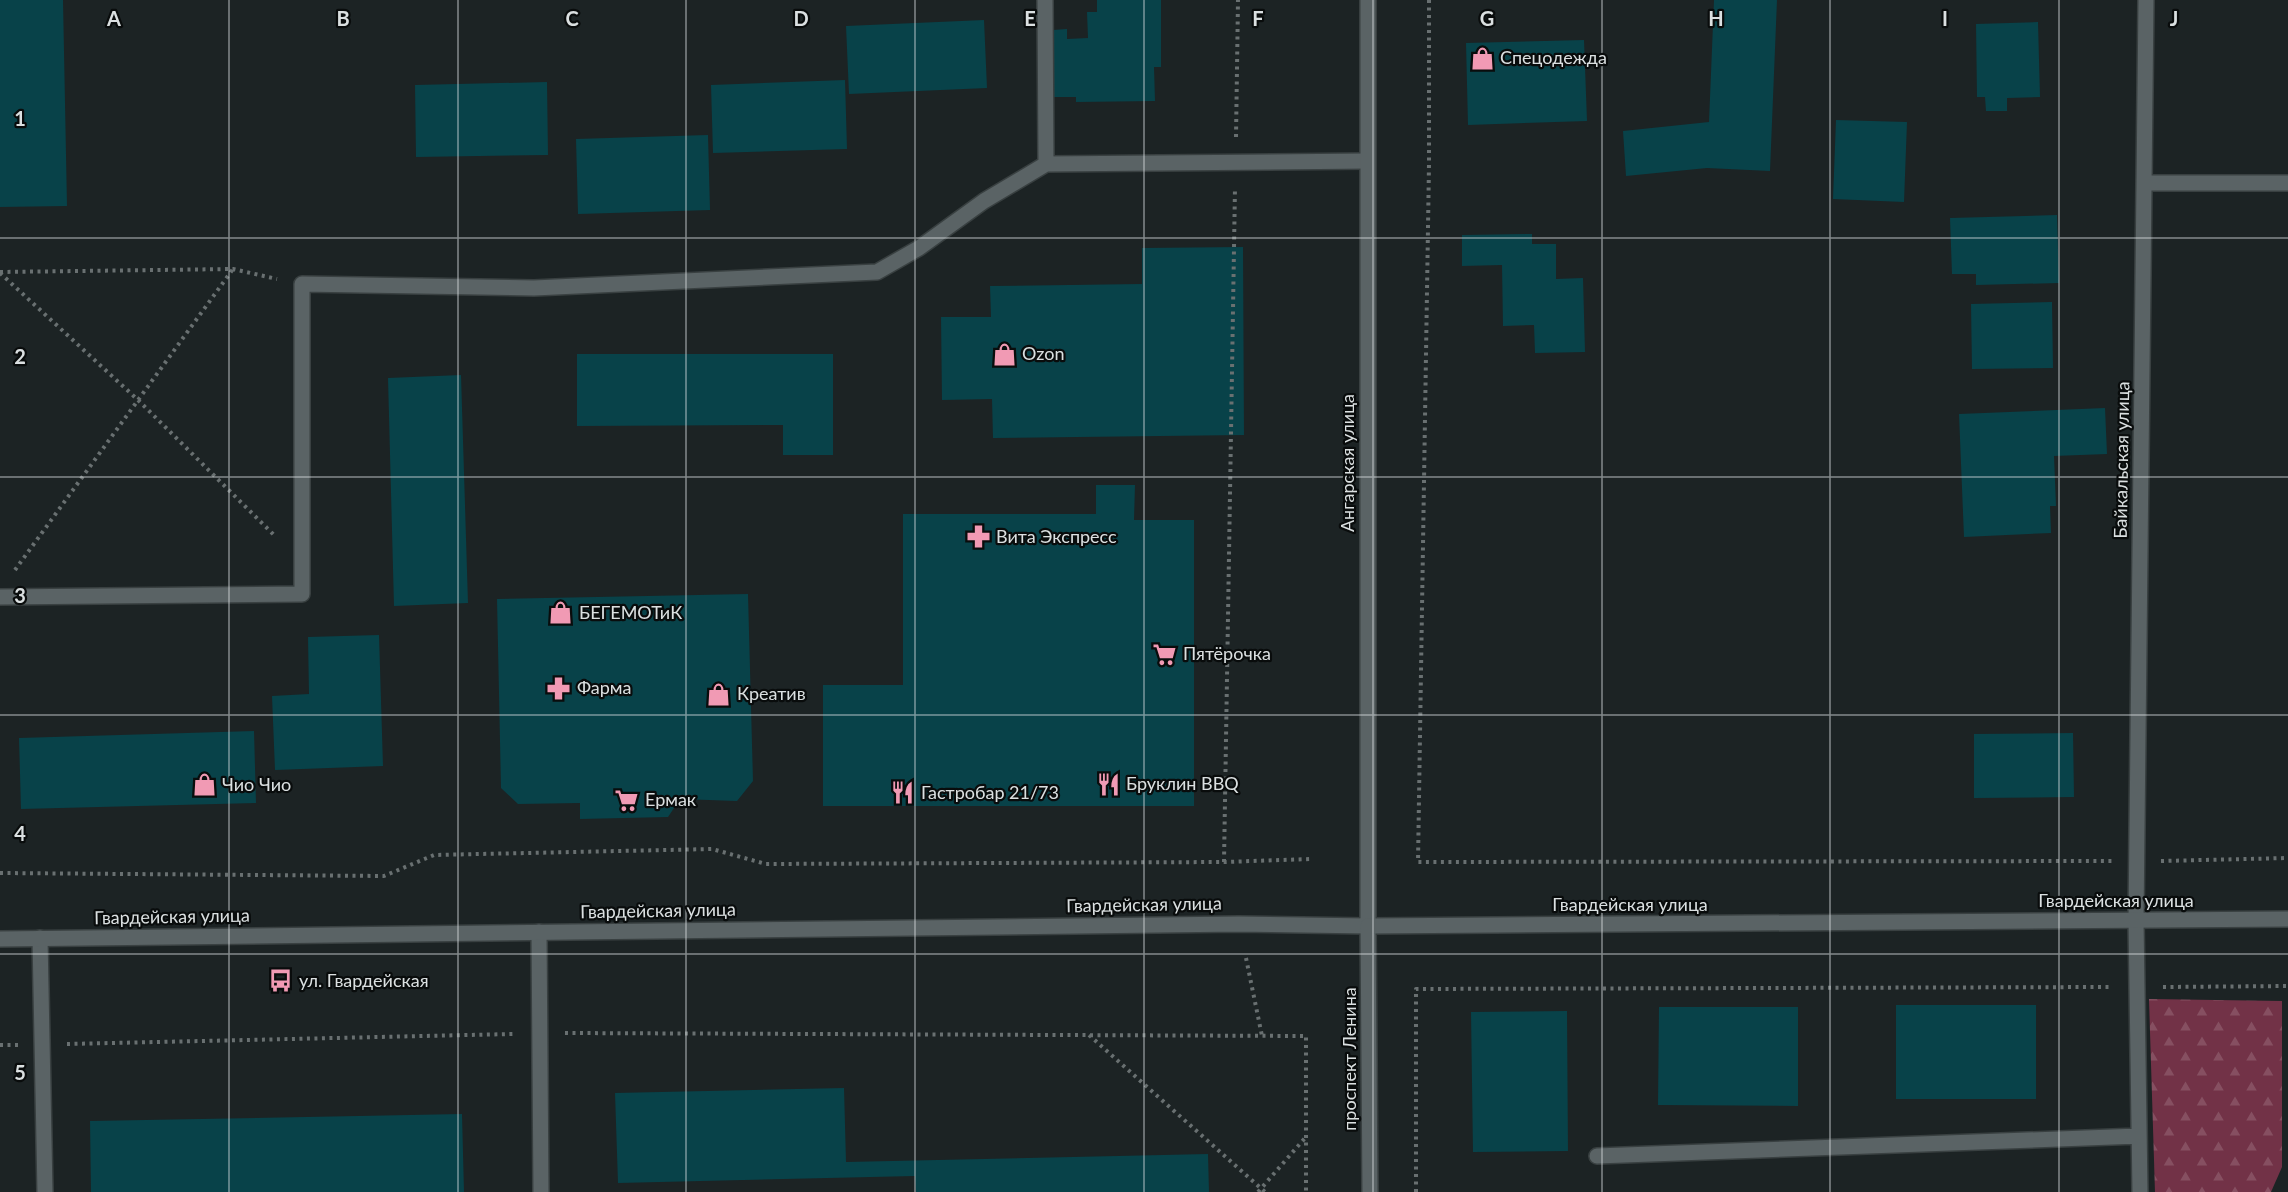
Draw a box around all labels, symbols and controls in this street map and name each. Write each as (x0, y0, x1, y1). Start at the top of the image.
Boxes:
text: A (106, 6, 121, 30)
text: B (336, 6, 350, 30)
text: C (565, 6, 579, 30)
text: D (793, 6, 809, 30)
text: E (1024, 6, 1036, 30)
text: F (1252, 6, 1264, 30)
text: G (1480, 6, 1494, 30)
text: H (1708, 6, 1724, 30)
text: I (1942, 6, 1948, 30)
text: J (2170, 6, 2178, 30)
shop icon: Спецодежда (1469, 45, 1495, 71)
place label: Спецодежда (1500, 46, 1607, 68)
text: 1 (14, 106, 26, 130)
shop icon: Ozon (991, 341, 1017, 367)
place label: Ozon (1022, 342, 1064, 364)
text: 2 (14, 344, 26, 368)
street label: Байкальская улица (2109, 381, 2133, 539)
street label: Ангарская улица (1336, 394, 1358, 532)
pharmacy icon: Вита Экспресс (965, 524, 991, 550)
place label: Вита Экспресс (996, 525, 1117, 547)
text: 3 (14, 583, 26, 607)
shop icon: БЕГЕМОТиК (548, 600, 574, 626)
place label: БЕГЕМОТиК (579, 601, 682, 623)
supermarket icon: Пятёрочка (1152, 641, 1178, 667)
place label: Пятёрочка (1183, 642, 1271, 664)
pharmacy icon: Фарма (546, 675, 572, 701)
place label: Фарма (577, 676, 632, 698)
shop icon: Креатив (706, 681, 732, 707)
place label: Креатив (737, 682, 806, 704)
restaurant icon: Бруклин BBQ (1095, 771, 1121, 797)
shop icon: Чио Чио (191, 772, 217, 798)
place label: Бруклин BBQ (1126, 772, 1239, 794)
place label: Чио Чио (222, 773, 291, 795)
restaurant icon: Гастробар 21/73 (890, 780, 916, 806)
place label: Гастробар 21/73 (921, 781, 1059, 803)
supermarket icon: Ермак (614, 787, 640, 813)
place label: Ермак (645, 788, 697, 810)
text: 4 (14, 821, 26, 845)
street label: Гвардейская улица (2038, 889, 2194, 911)
street label: Гвардейская улица (1066, 892, 1222, 916)
street label: Гвардейская улица (1552, 893, 1708, 915)
street label: Гвардейская улица (580, 898, 736, 922)
street label: Гвардейская улица (94, 904, 250, 928)
bus stop icon: ул. Гвардейская (268, 968, 294, 994)
place label: ул. Гвардейская (299, 969, 429, 991)
street label: проспект Ленина (1338, 987, 1360, 1131)
text: 5 (14, 1060, 26, 1084)

